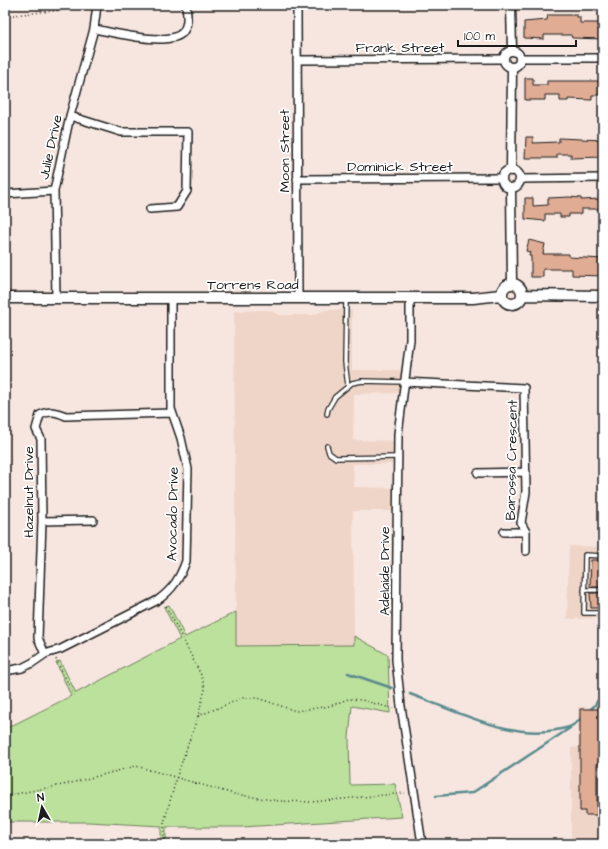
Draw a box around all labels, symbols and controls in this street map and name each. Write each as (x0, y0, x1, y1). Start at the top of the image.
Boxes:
scale bar (458, 22, 576, 48)
text: 100 m (464, 28, 495, 45)
street label: Frank Street (356, 38, 445, 58)
street label: Moon Street (275, 109, 295, 193)
street label: Julie Drive (34, 113, 68, 181)
street label: Dominick Street (347, 157, 453, 177)
street label: Torrens Road (207, 275, 299, 295)
street label: Barossa Crescent (501, 399, 523, 521)
street label: Hazelnut Drive (19, 446, 39, 538)
street label: Avocado Drive (162, 466, 184, 561)
street label: Adelaide Drive (375, 526, 395, 616)
north arrow (22, 787, 62, 827)
text: N (36, 790, 45, 806)

